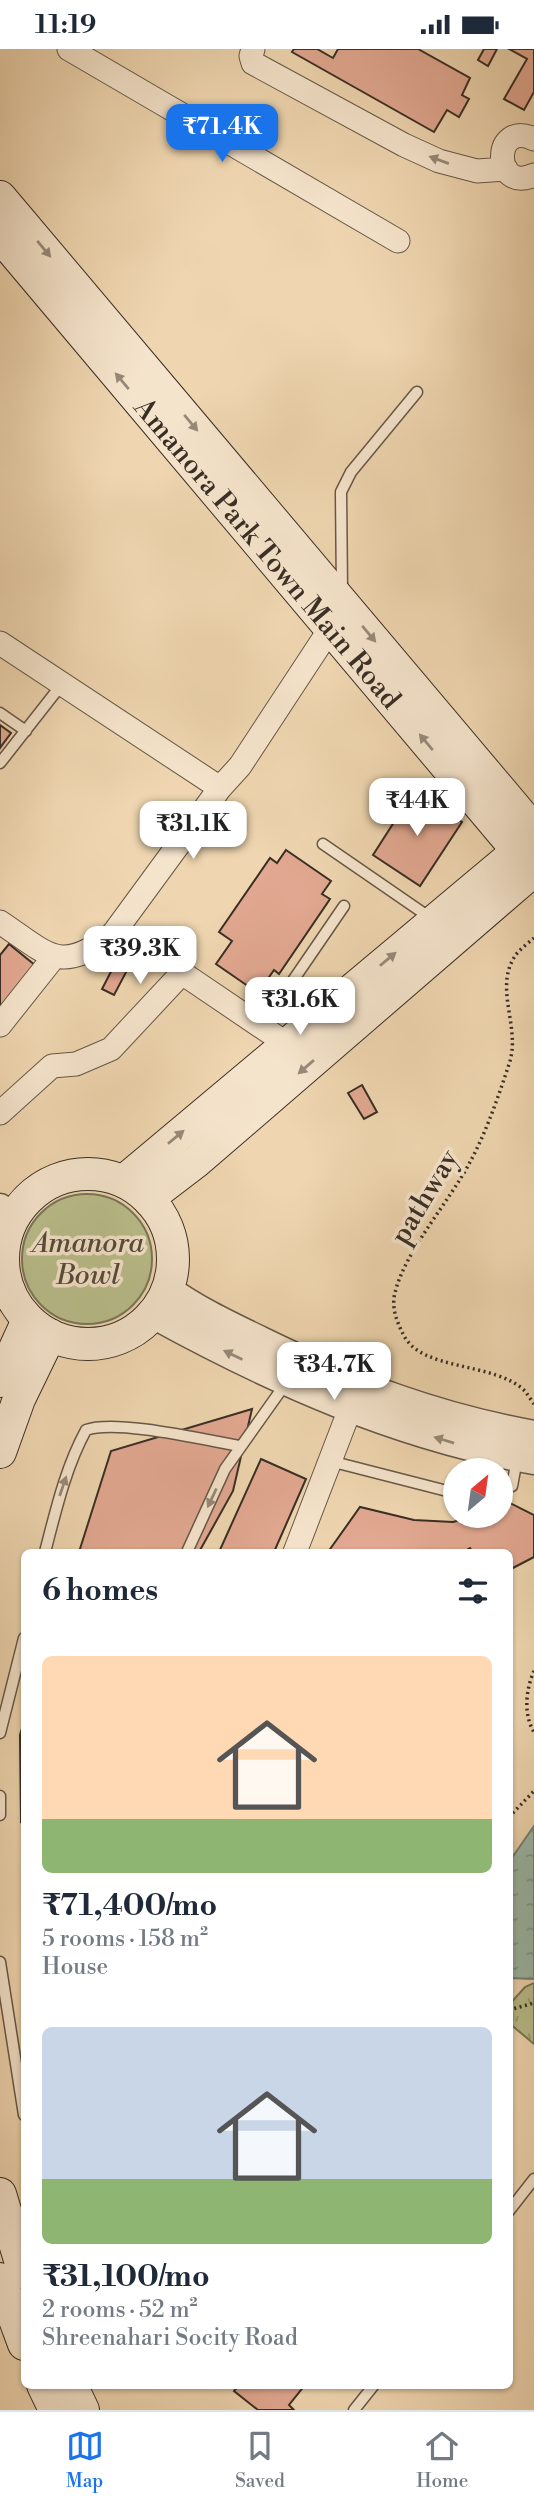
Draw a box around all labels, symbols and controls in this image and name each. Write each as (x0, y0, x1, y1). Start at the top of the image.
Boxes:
text: 11:19 (35, 9, 96, 41)
pin: ₹71.4K (165, 104, 279, 164)
text: ₹71.4K (182, 113, 262, 141)
one-way arrow (429, 154, 450, 165)
one-way arrow (36, 240, 52, 258)
one-way arrow (115, 372, 130, 389)
street label: Amanora Park Town Main Road (126, 390, 408, 716)
one-way arrow (183, 414, 198, 432)
one-way arrow (361, 625, 377, 643)
one-way arrow (419, 734, 434, 752)
pin: ₹44K (376, 779, 458, 838)
text: ₹44K (385, 787, 449, 815)
pin: ₹31.1K (136, 801, 250, 861)
text: ₹31.1K (156, 810, 230, 838)
pin: ₹39.3K (83, 927, 197, 986)
text: ₹39.3K (99, 935, 181, 963)
one-way arrow (380, 952, 397, 967)
pin: ₹31.6K (243, 977, 357, 1037)
text: ₹31.6K (261, 986, 339, 1014)
one-way arrow (297, 1059, 315, 1075)
one-way arrow (167, 1129, 185, 1144)
street label: pathway (383, 1143, 467, 1251)
park label: Amanora Bowl (29, 1226, 144, 1293)
pin: ₹34.7K (277, 1343, 391, 1402)
one-way arrow (223, 1350, 243, 1361)
text: ₹34.7K (293, 1351, 375, 1379)
one-way arrow (433, 1435, 454, 1445)
north arrow (443, 1458, 513, 1528)
map controls (443, 1458, 513, 1528)
one-way arrow (58, 1476, 69, 1497)
one-way arrow (206, 1488, 218, 1508)
text: 6 homes (42, 1572, 158, 1610)
icon: filters (454, 1572, 492, 1610)
icon: home (204, 1702, 330, 1828)
text: ₹71,400/mo (42, 1887, 217, 1925)
text: 5 rooms · 158 m² (42, 1925, 208, 1953)
text: House (42, 1953, 108, 1981)
icon: home (204, 2073, 330, 2199)
text: ₹31,100/mo (42, 2258, 210, 2296)
text: 2 rooms · 52 m² (42, 2296, 198, 2324)
text: Shreenahari Socity Road (42, 2324, 298, 2352)
tab: Map (66, 2427, 104, 2493)
tab: Saved (235, 2427, 285, 2493)
tab: Home (416, 2427, 468, 2493)

